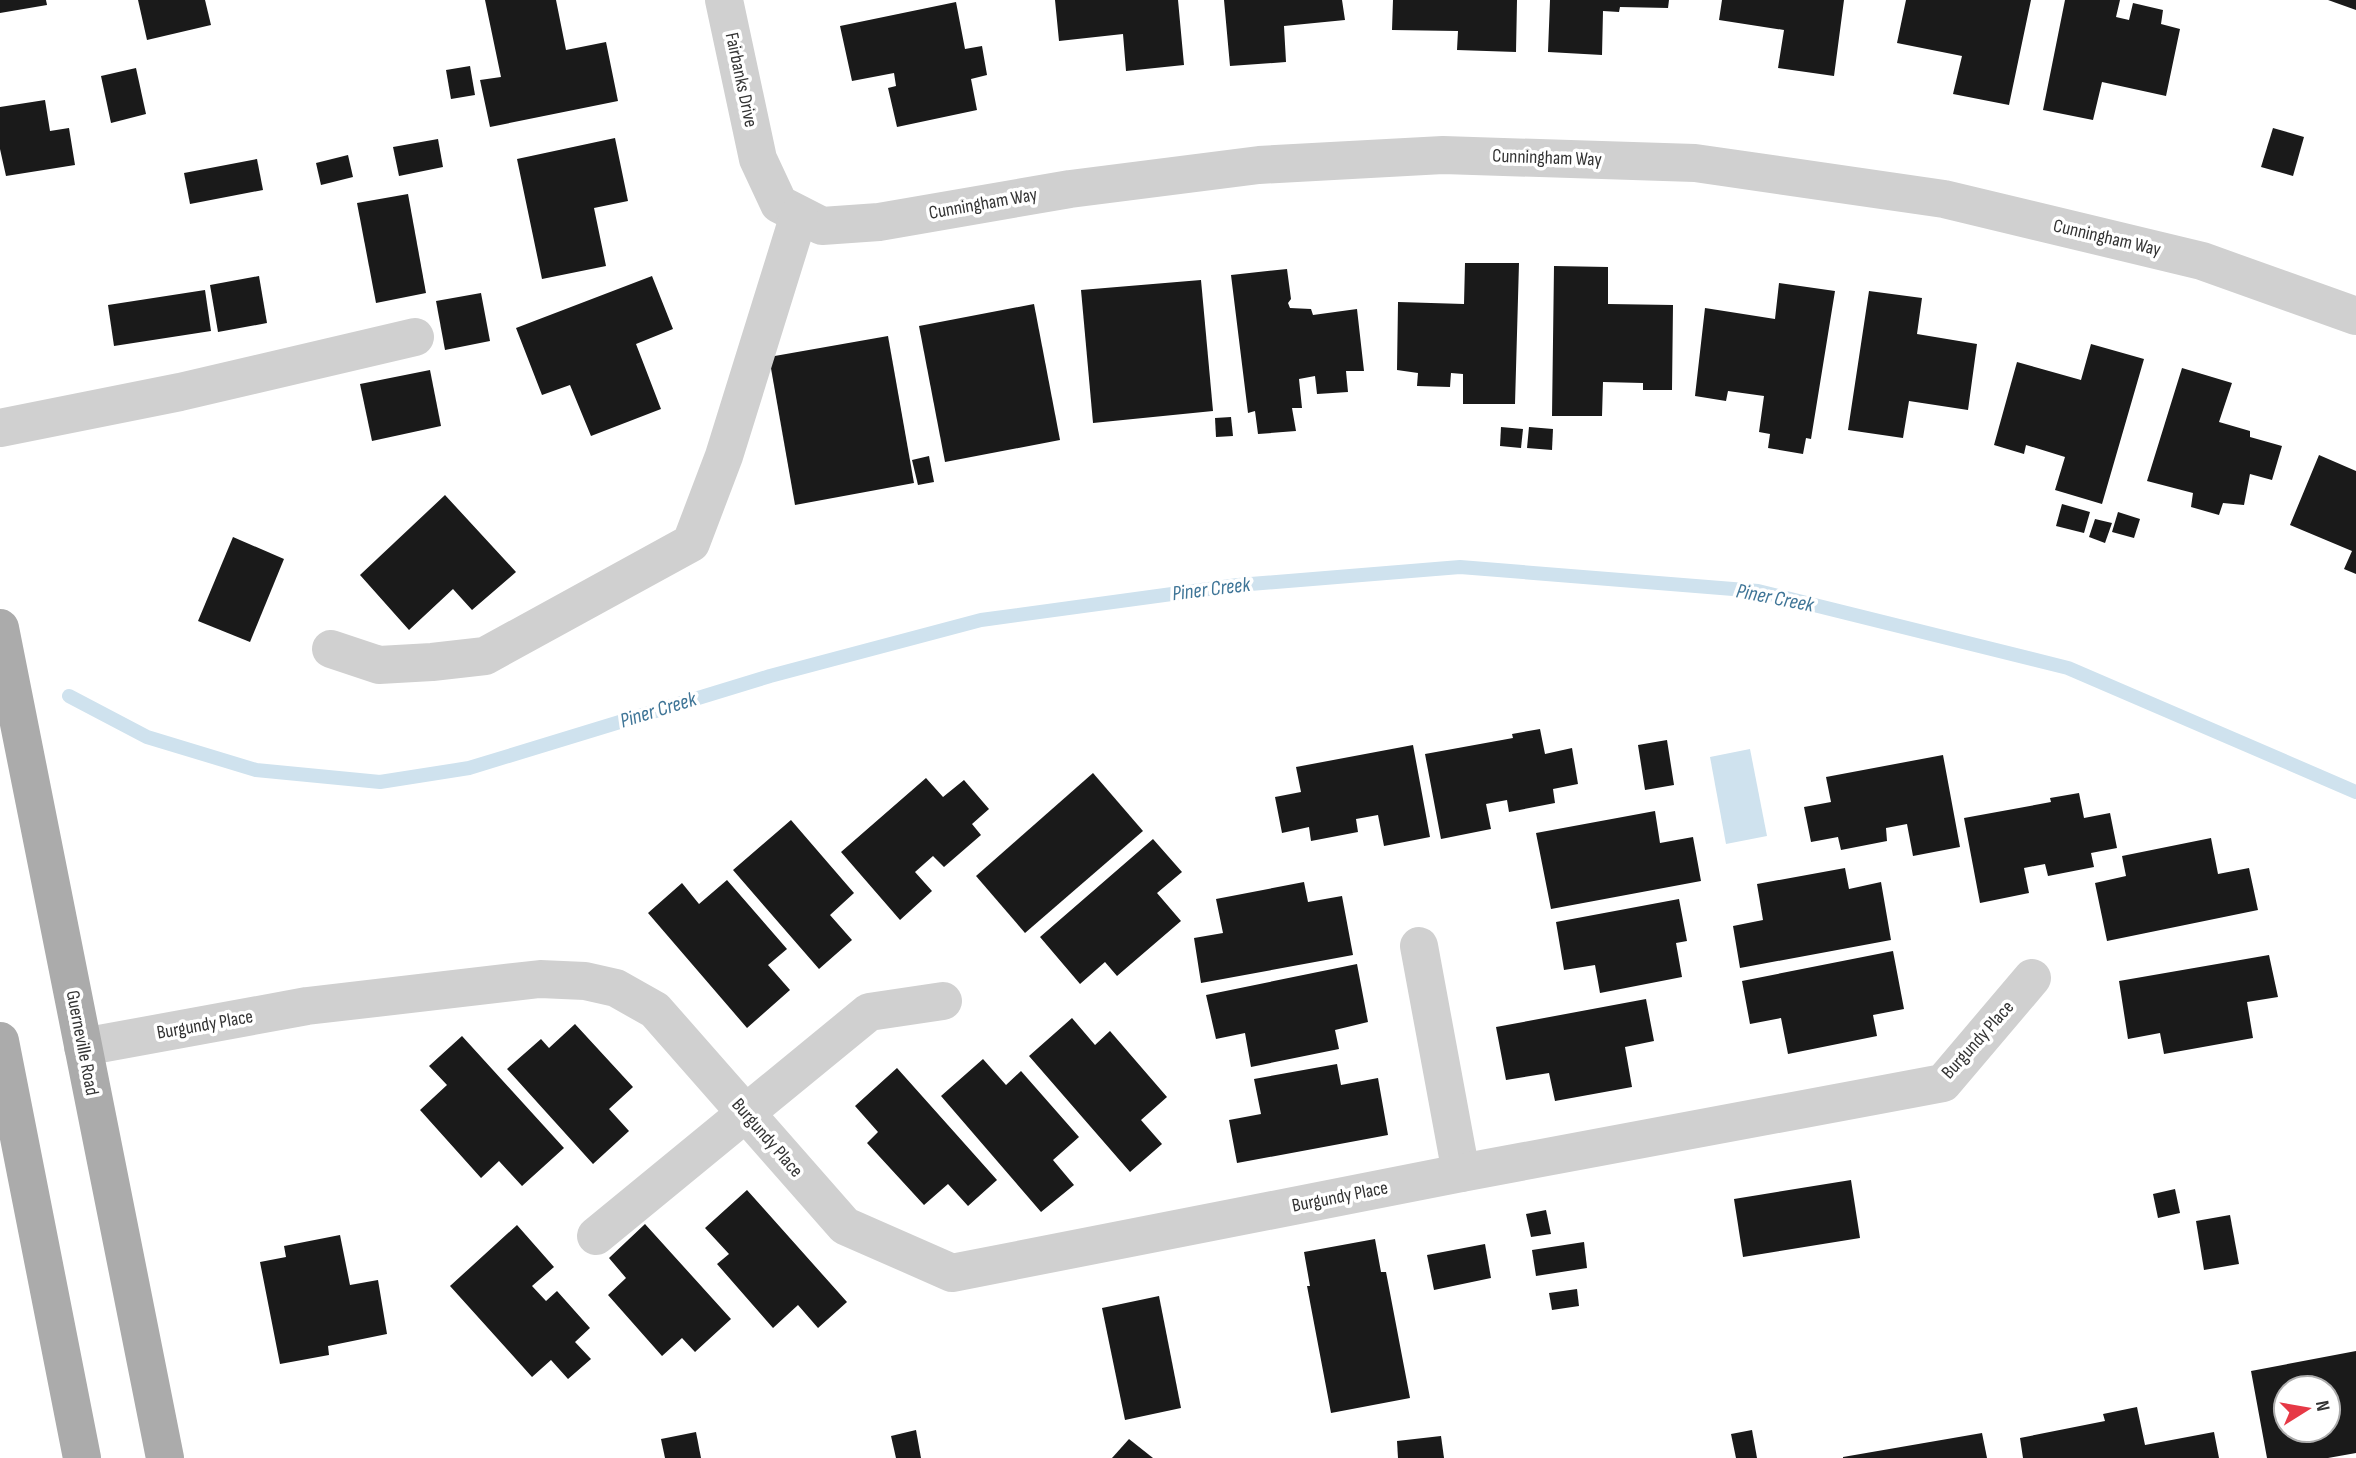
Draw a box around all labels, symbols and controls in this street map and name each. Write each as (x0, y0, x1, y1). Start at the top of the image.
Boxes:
street label: Fairbanks Drive (720, 30, 762, 130)
street label: Cunningham Way (1492, 145, 1603, 171)
street label: Cunningham Way (927, 183, 1040, 225)
street label: Cunningham Way (2051, 214, 2164, 262)
water label: Piner Creek (1171, 572, 1253, 606)
water label: Piner Creek (1734, 578, 1817, 618)
water label: Piner Creek (617, 686, 700, 733)
street label: Guerneville Road (61, 989, 103, 1097)
street label: Burgundy Place (1937, 996, 2019, 1084)
street label: Burgundy Place (155, 1005, 255, 1045)
street label: Burgundy Place (726, 1094, 808, 1182)
street label: Burgundy Place (1290, 1176, 1390, 1218)
north arrow (2272, 1374, 2342, 1444)
text: N (2310, 1399, 2334, 1413)

